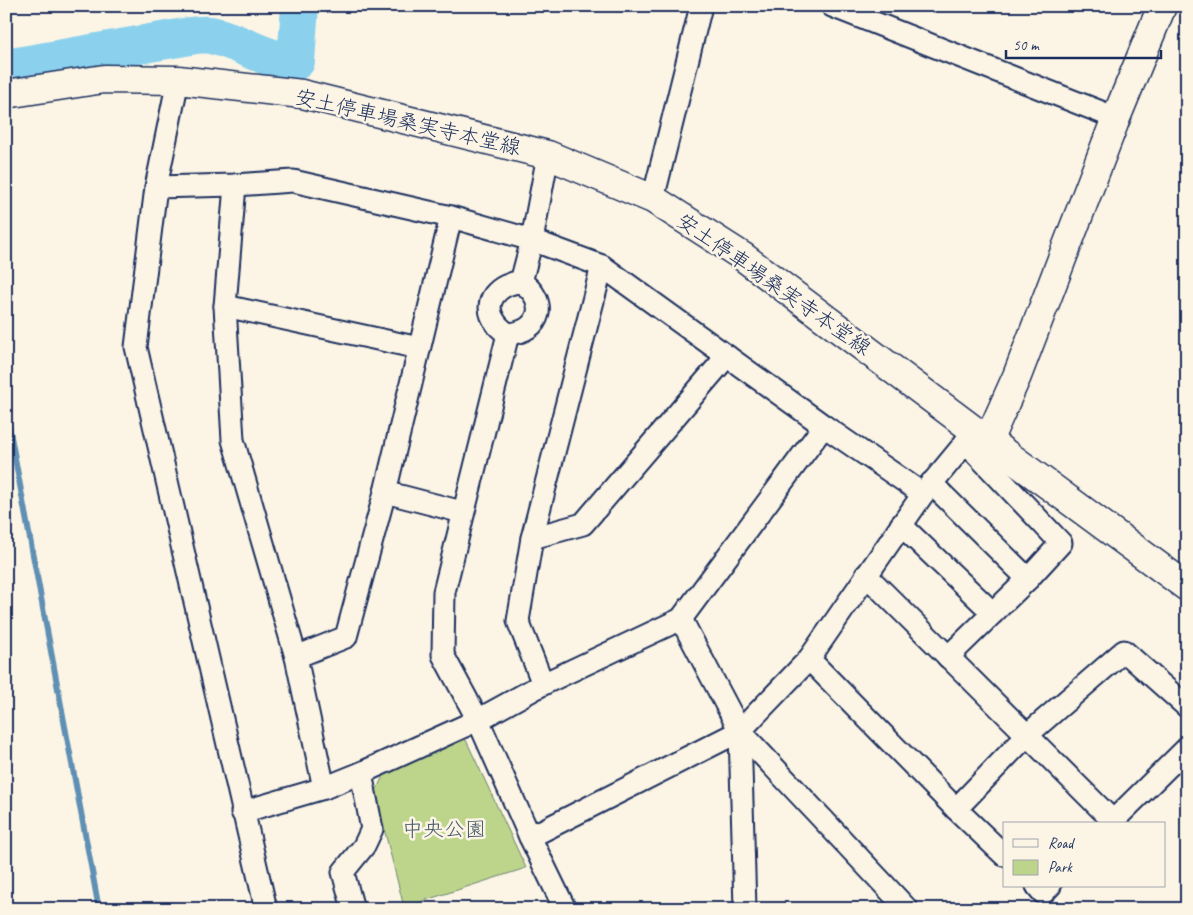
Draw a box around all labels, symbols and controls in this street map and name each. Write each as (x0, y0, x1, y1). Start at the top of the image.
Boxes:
scale bar (1006, 28, 1160, 60)
text: 50 m (1013, 36, 1040, 55)
street label: 安土停車場桑実寺本堂線 (293, 83, 523, 161)
street label: 安土停車場桑実寺本堂線 (672, 207, 876, 361)
park label: 中央公園 (402, 816, 486, 842)
legend (1003, 822, 1166, 888)
text: Road (1048, 834, 1075, 853)
text: Park (1048, 858, 1073, 877)

